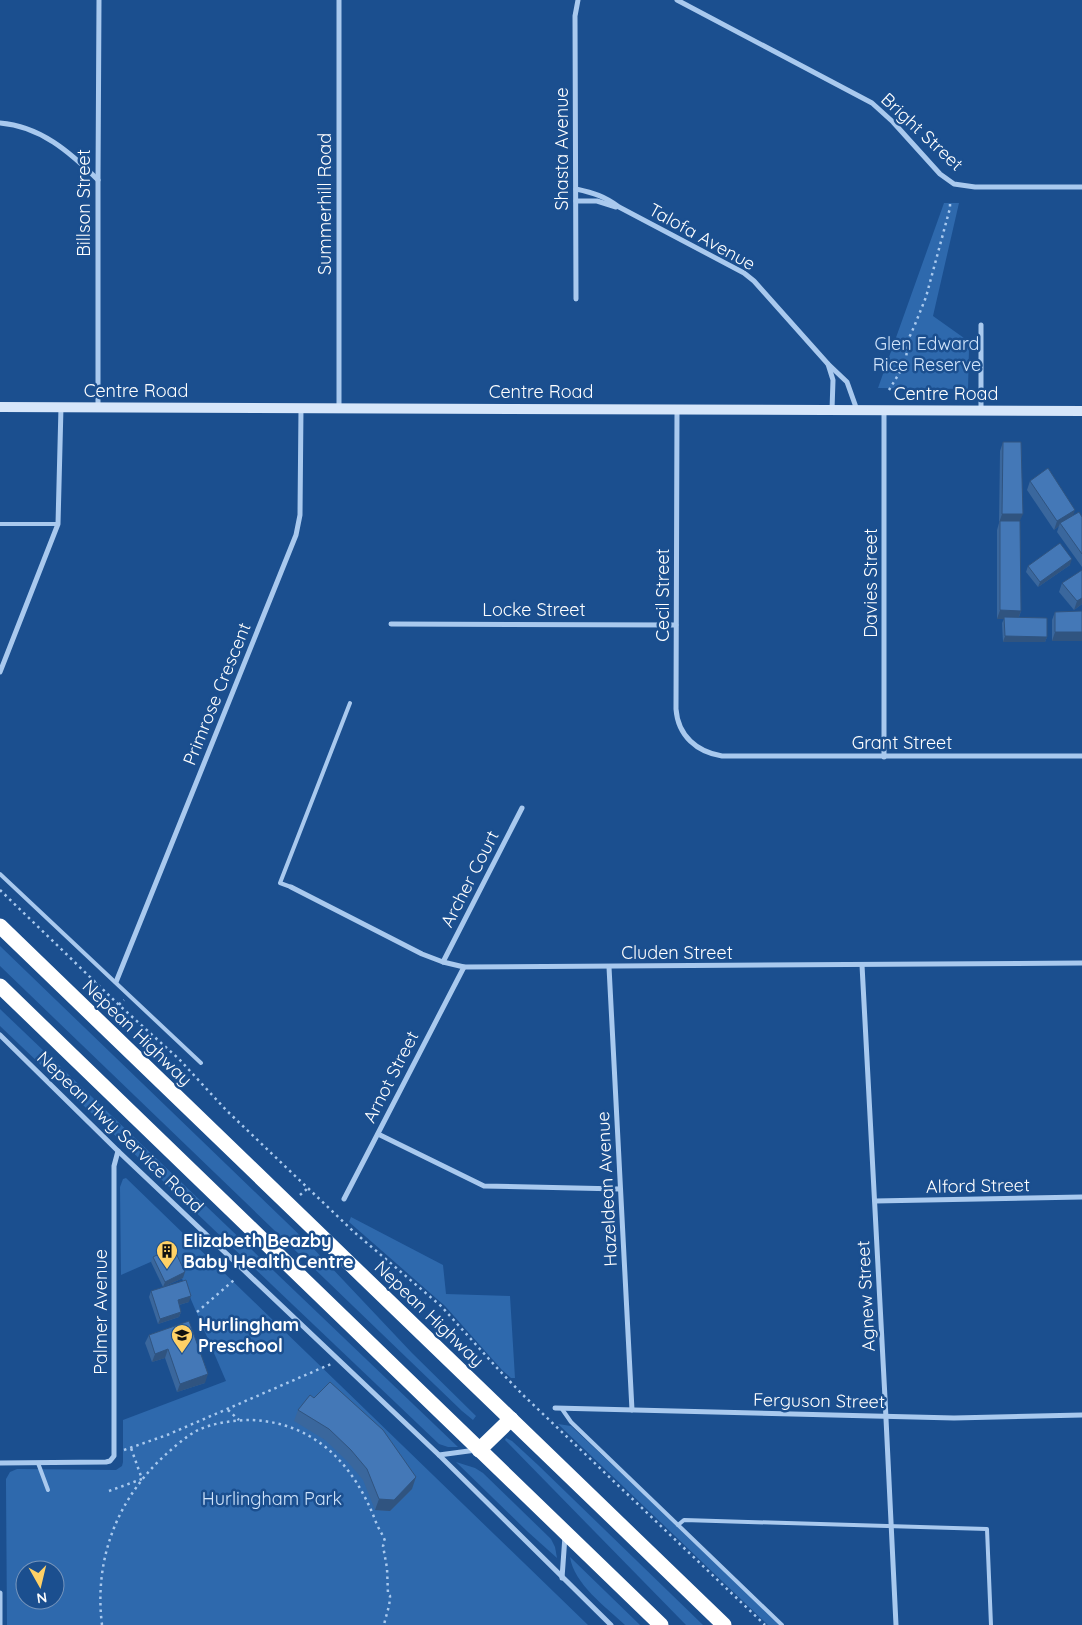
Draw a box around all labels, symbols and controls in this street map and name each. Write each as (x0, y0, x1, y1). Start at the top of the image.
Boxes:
street label: Shasta Avenue (550, 87, 573, 211)
street label: Bright Street (876, 88, 968, 176)
street label: Summerhill Road (313, 133, 336, 275)
street label: Billson Street (72, 149, 95, 257)
street label: Talofa Avenue (645, 198, 760, 275)
park label: Glen Edward Rice Reserve (873, 332, 981, 376)
street label: Centre Road (84, 379, 188, 402)
street label: Centre Road (489, 380, 593, 403)
street label: Centre Road (894, 382, 998, 405)
street label: Davies Street (859, 528, 882, 638)
street label: Cecil Street (651, 548, 674, 642)
street label: Locke Street (482, 598, 586, 621)
street label: Primrose Crescent (177, 619, 256, 768)
street label: Grant Street (852, 731, 952, 754)
street label: Archer Court (435, 826, 504, 931)
street label: Cluden Street (621, 941, 733, 964)
street label: Nepean Highway (78, 974, 197, 1091)
street label: Arnot Street (358, 1027, 424, 1127)
street label: Nepean Hwy Service Road (32, 1046, 208, 1217)
street label: Hazeldean Avenue (591, 1111, 622, 1267)
street label: Alford Street (926, 1173, 1030, 1198)
place label: Elizabeth Beazby Baby Health Centre (183, 1229, 354, 1273)
building icon: Elizabeth Beazby Baby Health Centre (155, 1239, 179, 1270)
street label: Agnew Street (851, 1240, 880, 1352)
street label: Palmer Avenue (89, 1249, 112, 1375)
street label: Nepean Highway (370, 1255, 489, 1372)
place label: Hurlingham Preschool (198, 1313, 299, 1357)
school or university icon: Hurlingham Preschool (170, 1323, 194, 1354)
street label: Ferguson Street (753, 1388, 885, 1413)
park label: Hurlingham Park (202, 1487, 342, 1510)
north arrow (15, 1560, 65, 1610)
text: N (35, 1588, 48, 1608)

